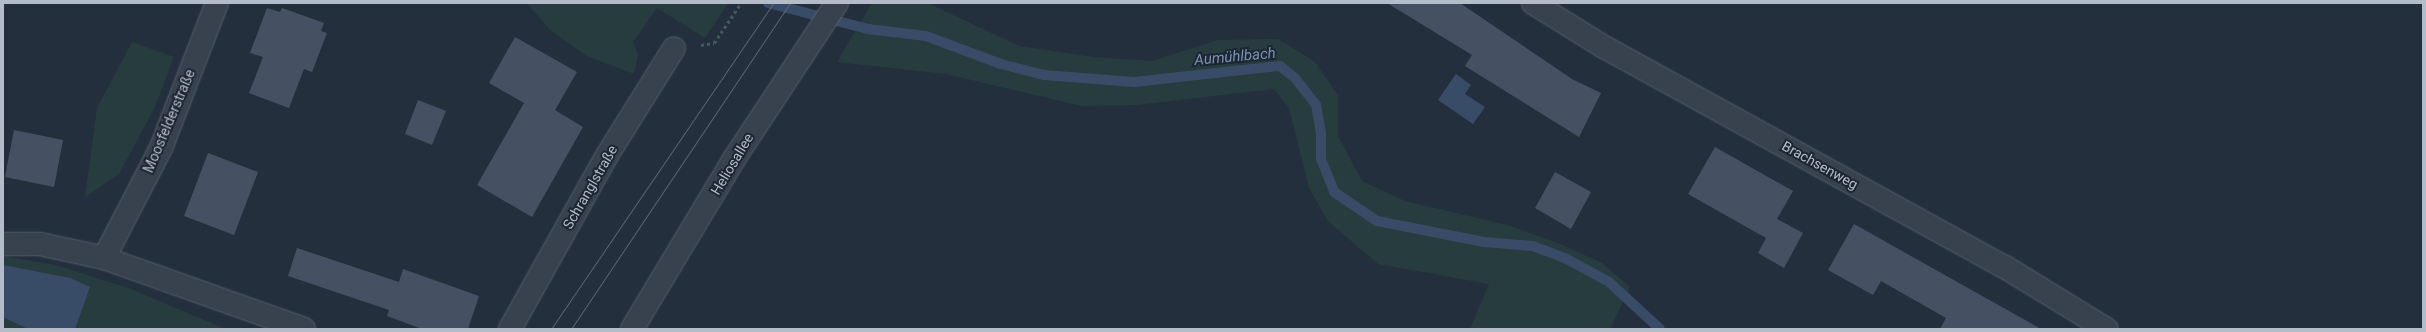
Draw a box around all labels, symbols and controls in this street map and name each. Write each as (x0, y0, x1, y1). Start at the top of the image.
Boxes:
water label: Aumühlbach (1194, 44, 1276, 70)
street label: Moosfelderstraße (140, 67, 198, 175)
street label: Heliosallee (707, 130, 757, 198)
street label: Brachsenweg (1779, 137, 1861, 193)
street label: Schranglstraße (559, 142, 621, 232)

